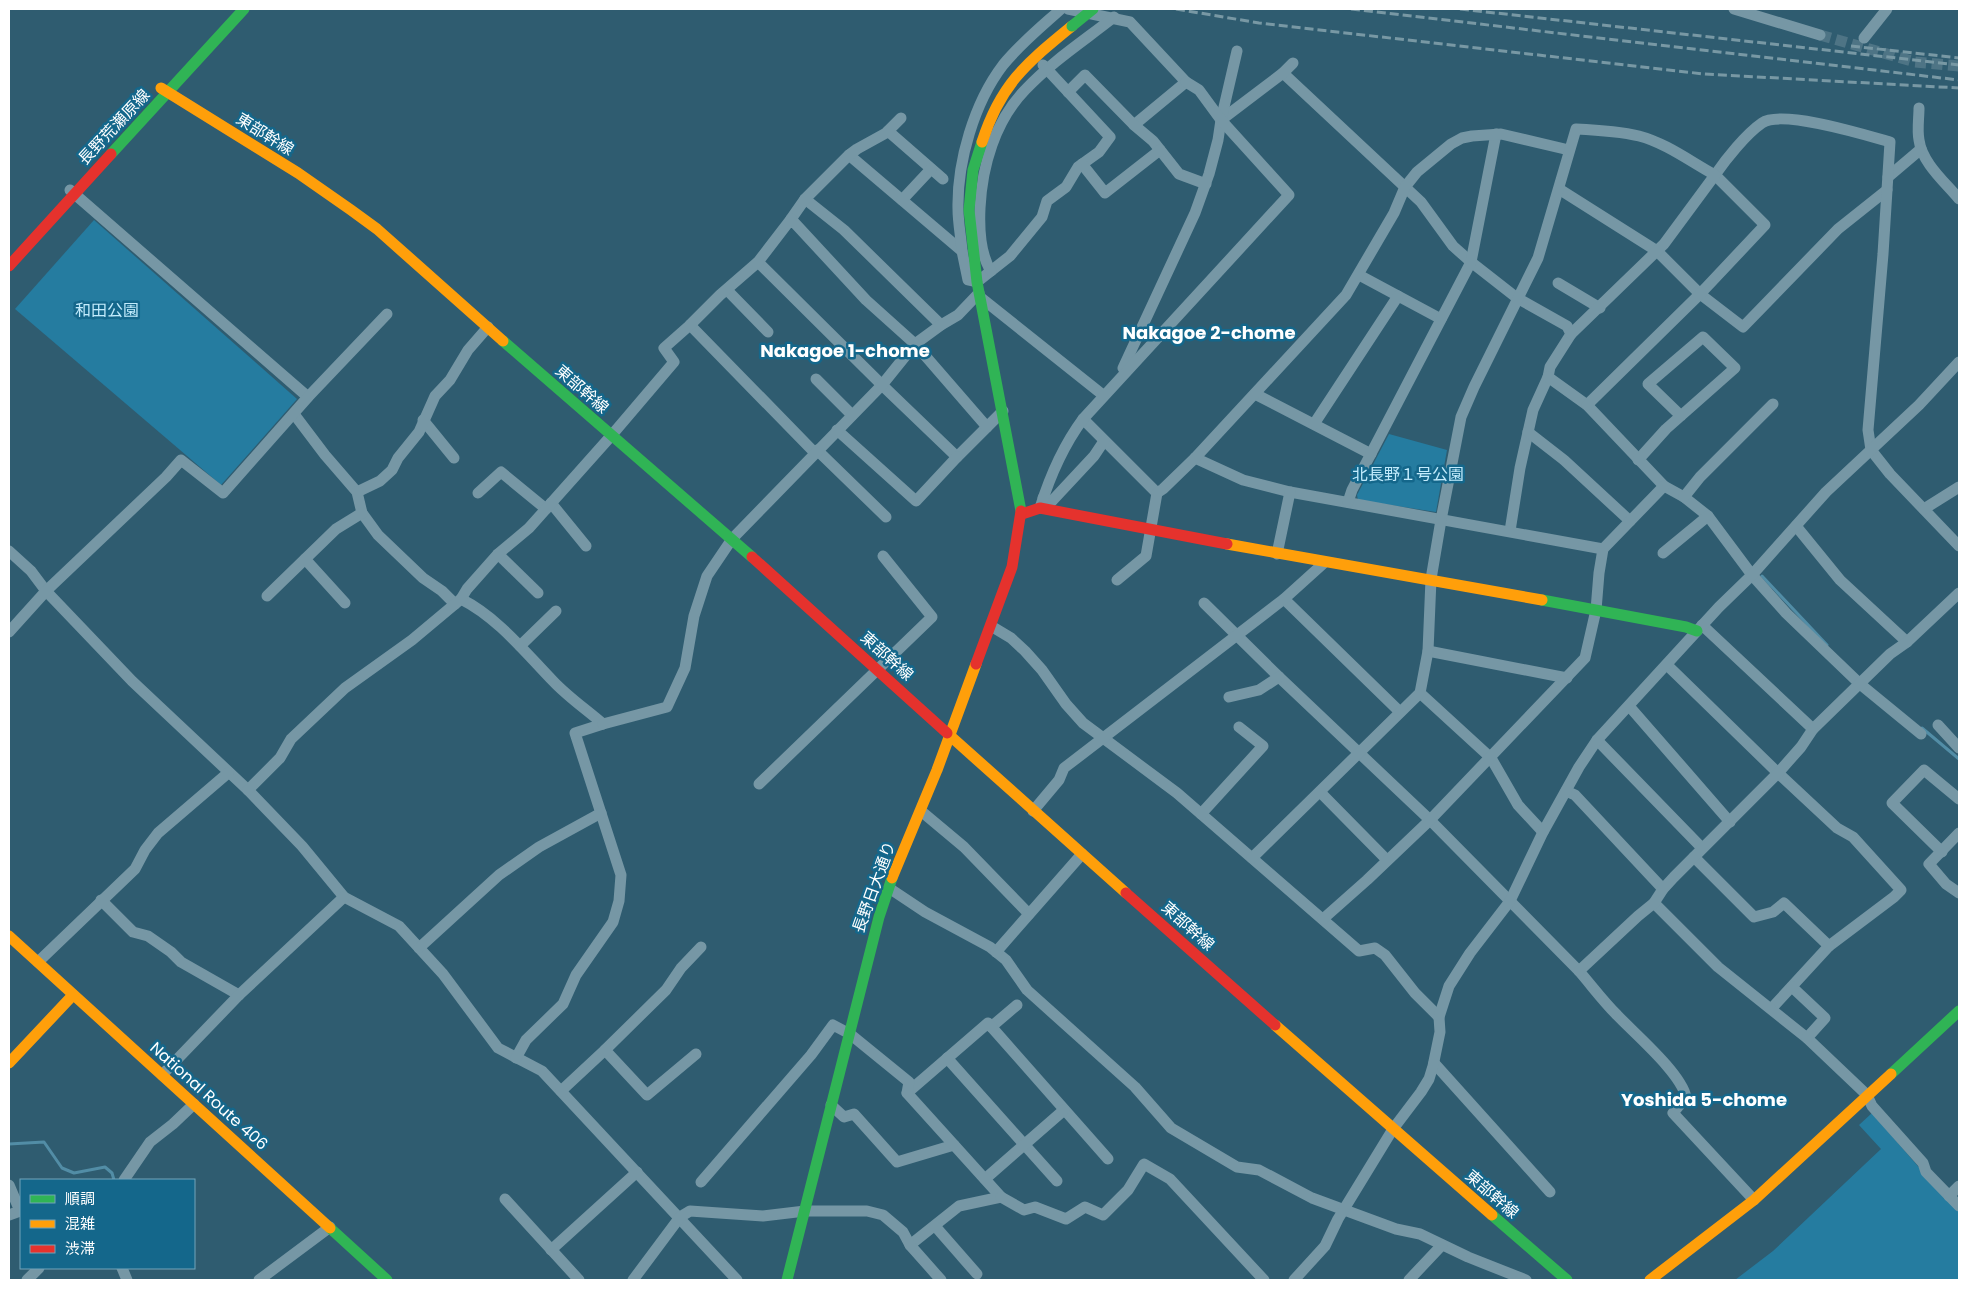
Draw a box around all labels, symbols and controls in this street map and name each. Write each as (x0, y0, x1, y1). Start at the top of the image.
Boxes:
street label: 長野荒瀬原線 (73, 84, 155, 170)
street label: 東部幹線 (232, 107, 298, 161)
park label: 和田公園 (75, 299, 139, 322)
district label: Nakagoe 2-chome (1122, 320, 1296, 345)
district label: Nakagoe 1-chome (760, 338, 930, 363)
street label: 東部幹線 (550, 359, 614, 419)
park label: 北長野１号公園 (1352, 463, 1464, 486)
street label: 東部幹線 (856, 626, 918, 686)
street label: 長野日大通り (847, 838, 901, 936)
street label: 東部幹線 (1157, 896, 1219, 956)
street label: National Route 406 (145, 1037, 273, 1155)
district label: Yoshida 5-chome (1621, 1087, 1787, 1112)
street label: 東部幹線 (1460, 1164, 1524, 1224)
legend (20, 1179, 195, 1269)
text: 順調 (65, 1188, 95, 1209)
text: 混雑 (65, 1213, 95, 1234)
text: 渋滞 (65, 1238, 95, 1259)

